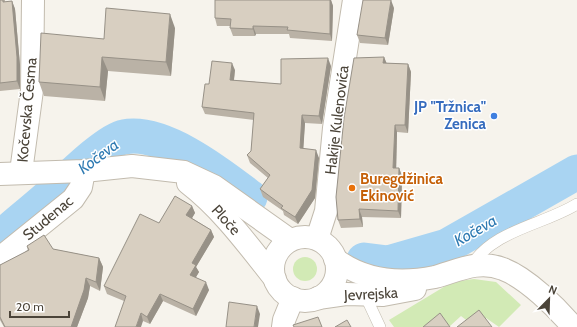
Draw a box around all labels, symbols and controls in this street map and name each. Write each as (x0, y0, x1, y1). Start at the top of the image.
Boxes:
street label: Kočevska Česma (12, 56, 41, 163)
street label: Hakije Kulenovića (321, 64, 353, 176)
place label: JP "Tržnica" Zenica (413, 98, 487, 133)
marker: JP "Tržnica" Zenica (489, 111, 499, 121)
water label: Kočeva (74, 135, 122, 178)
place label: Buregdžinica Ekinović (360, 170, 444, 205)
marker: Buregdžinica Ekinović (347, 183, 357, 193)
street label: Studenac (19, 192, 77, 244)
street label: Ploče (208, 201, 245, 239)
water label: Kočeva (451, 211, 500, 250)
north arrow (529, 279, 569, 319)
text: N (547, 282, 559, 298)
street label: Jevrejska (343, 284, 399, 304)
scale bar (10, 293, 69, 319)
text: 20 m (16, 299, 44, 314)

